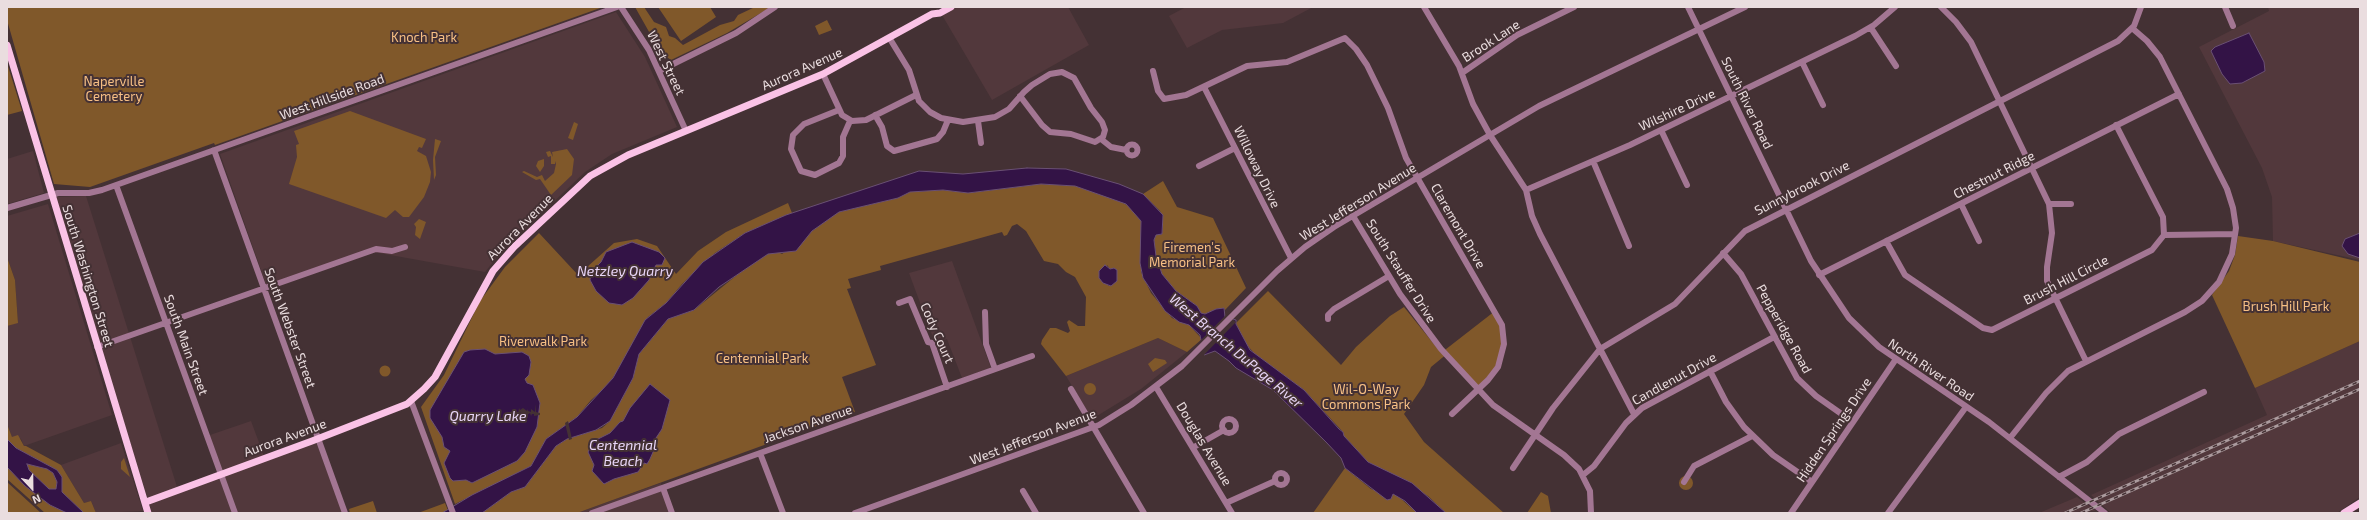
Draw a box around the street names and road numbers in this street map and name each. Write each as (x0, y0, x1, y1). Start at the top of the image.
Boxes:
street label: Brook Lane (1459, 17, 1523, 65)
street label: West Street (644, 28, 688, 98)
street label: Aurora Avenue (759, 44, 845, 94)
street label: South River Road (1718, 54, 1776, 152)
street label: West Hillside Road (278, 71, 386, 123)
street label: Wilshire Drive (1636, 85, 1718, 135)
street label: Willoway Drive (1230, 124, 1284, 210)
street label: Chestnut Ridge (1951, 148, 2037, 202)
street label: Sunnybrook Drive (1752, 157, 1852, 219)
street label: West Jefferson Avenue (1297, 160, 1419, 244)
street label: Claremont Drive (1427, 181, 1489, 271)
street label: Aurora Avenue (484, 191, 556, 263)
street label: South Washington Street (59, 203, 117, 349)
street label: South Stauffer Drive (1363, 216, 1439, 326)
street label: Brush Hill Circle (2021, 252, 2111, 308)
street label: South Webster Street (261, 266, 319, 390)
street label: Pepperidge Road (1753, 282, 1815, 376)
street label: South Main Street (161, 293, 211, 397)
street label: Cody Court (917, 300, 957, 366)
street label: North River Road (1885, 335, 1977, 405)
street label: Candlenut Drive (1629, 349, 1719, 409)
street label: Hidden Springs Drive (1793, 375, 1875, 485)
street label: Douglas Avenue (1173, 399, 1235, 489)
street label: Jackson Avenue (762, 402, 854, 446)
street label: West Jefferson Avenue (968, 406, 1098, 468)
street label: Aurora Avenue (242, 416, 328, 460)

